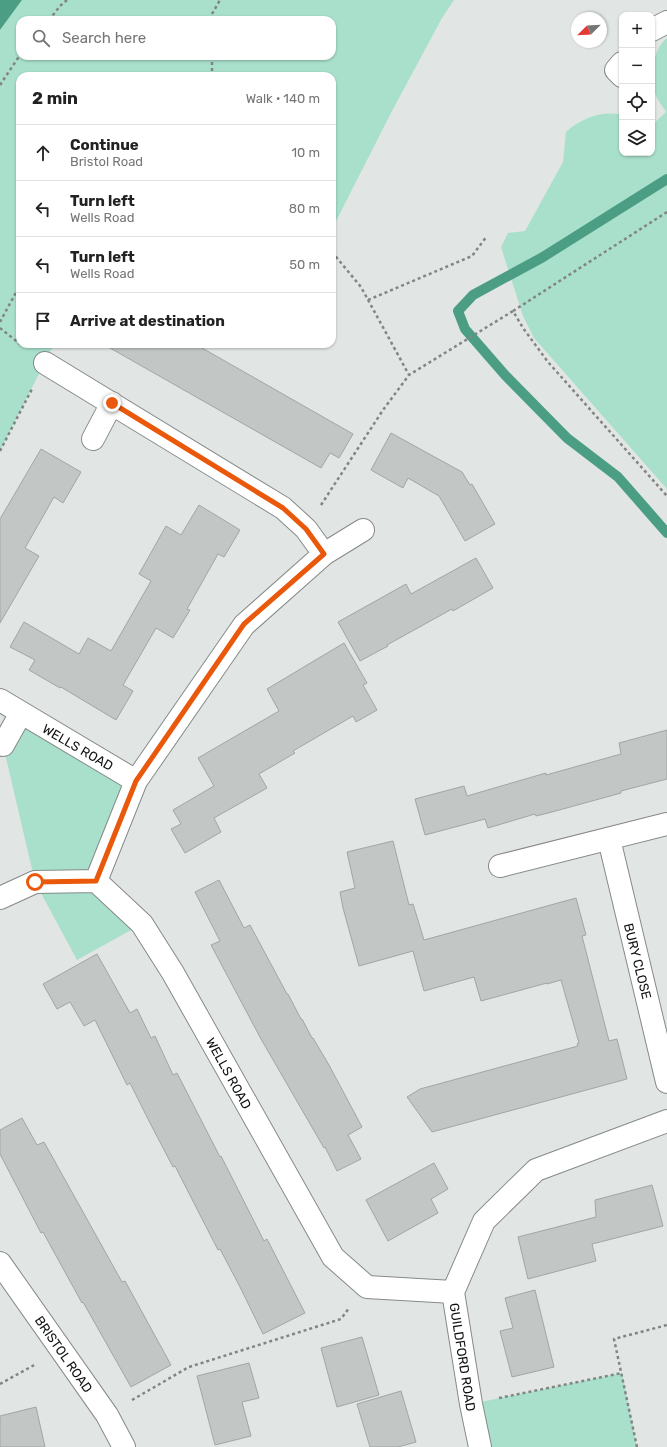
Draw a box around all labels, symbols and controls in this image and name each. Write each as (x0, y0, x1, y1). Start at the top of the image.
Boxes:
north arrow (571, 12, 607, 48)
map controls (619, 12, 655, 156)
button: + (619, 12, 655, 48)
search box (16, 16, 336, 60)
icon: search (30, 27, 52, 49)
text: Search here (62, 29, 146, 47)
button: − (619, 48, 655, 84)
button: locate (619, 84, 655, 120)
text: 2 min (32, 88, 78, 108)
text: Walk · 140 m (246, 91, 320, 106)
button: layers (619, 120, 655, 156)
text: Continue (70, 136, 139, 154)
icon: ahead (32, 142, 54, 164)
text: 10 m (291, 145, 320, 160)
text: Bristol Road (70, 154, 143, 169)
text: Turn left (70, 192, 135, 210)
icon: left (32, 198, 54, 220)
text: 80 m (289, 201, 320, 216)
text: Wells Road (70, 210, 134, 225)
text: Turn left (70, 248, 135, 266)
icon: left (32, 254, 54, 276)
text: 50 m (289, 257, 320, 272)
text: Wells Road (70, 266, 134, 281)
icon: arrive (32, 310, 54, 332)
text: Arrive at destination (70, 312, 225, 330)
route end (103, 394, 121, 412)
street label: WELLS ROAD (40, 721, 116, 774)
route start (26, 873, 44, 891)
street label: BURY CLOSE (621, 922, 654, 1001)
street label: WELLS ROAD (203, 1035, 254, 1111)
street label: GUILDFORD ROAD (447, 1302, 478, 1412)
street label: BRISTOL ROAD (32, 1313, 96, 1395)

